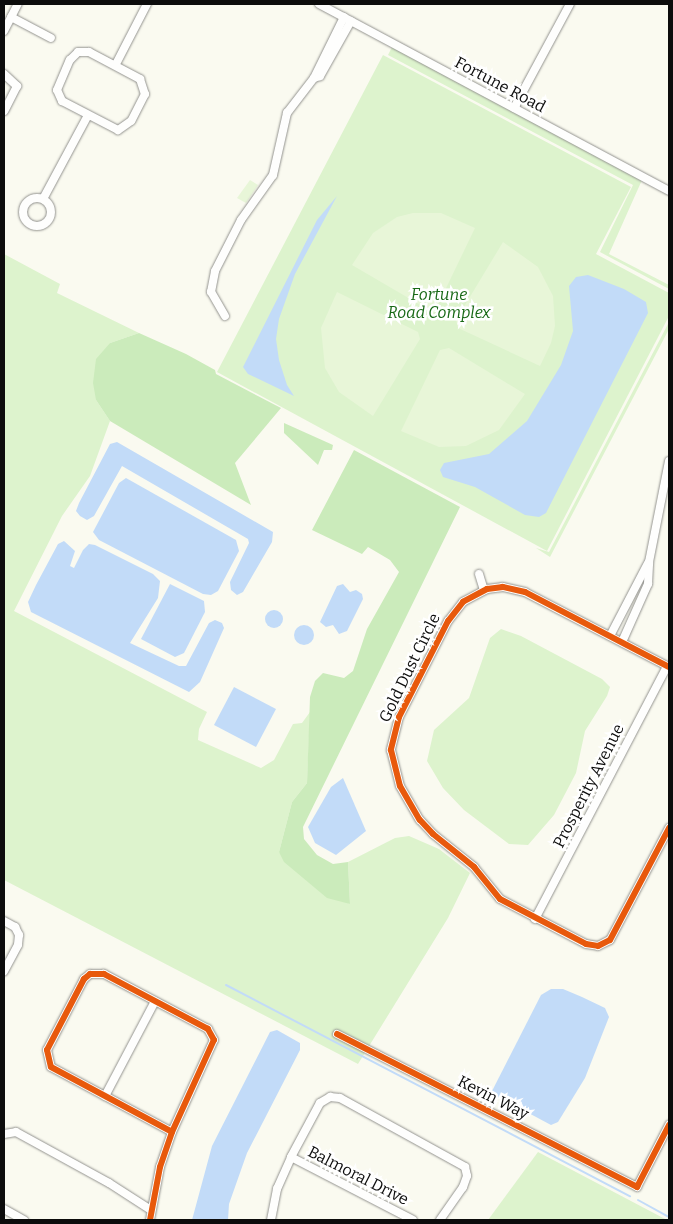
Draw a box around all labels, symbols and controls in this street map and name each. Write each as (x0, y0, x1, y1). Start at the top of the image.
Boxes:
street label: Fortune Road (451, 53, 549, 117)
park label: Fortune Road Complex (387, 285, 491, 323)
street label: Gold Dust Circle (375, 610, 445, 726)
street label: Prosperity Avenue (549, 721, 629, 851)
street label: Kevin Way (454, 1072, 532, 1124)
street label: Balmoral Drive (304, 1142, 412, 1210)

